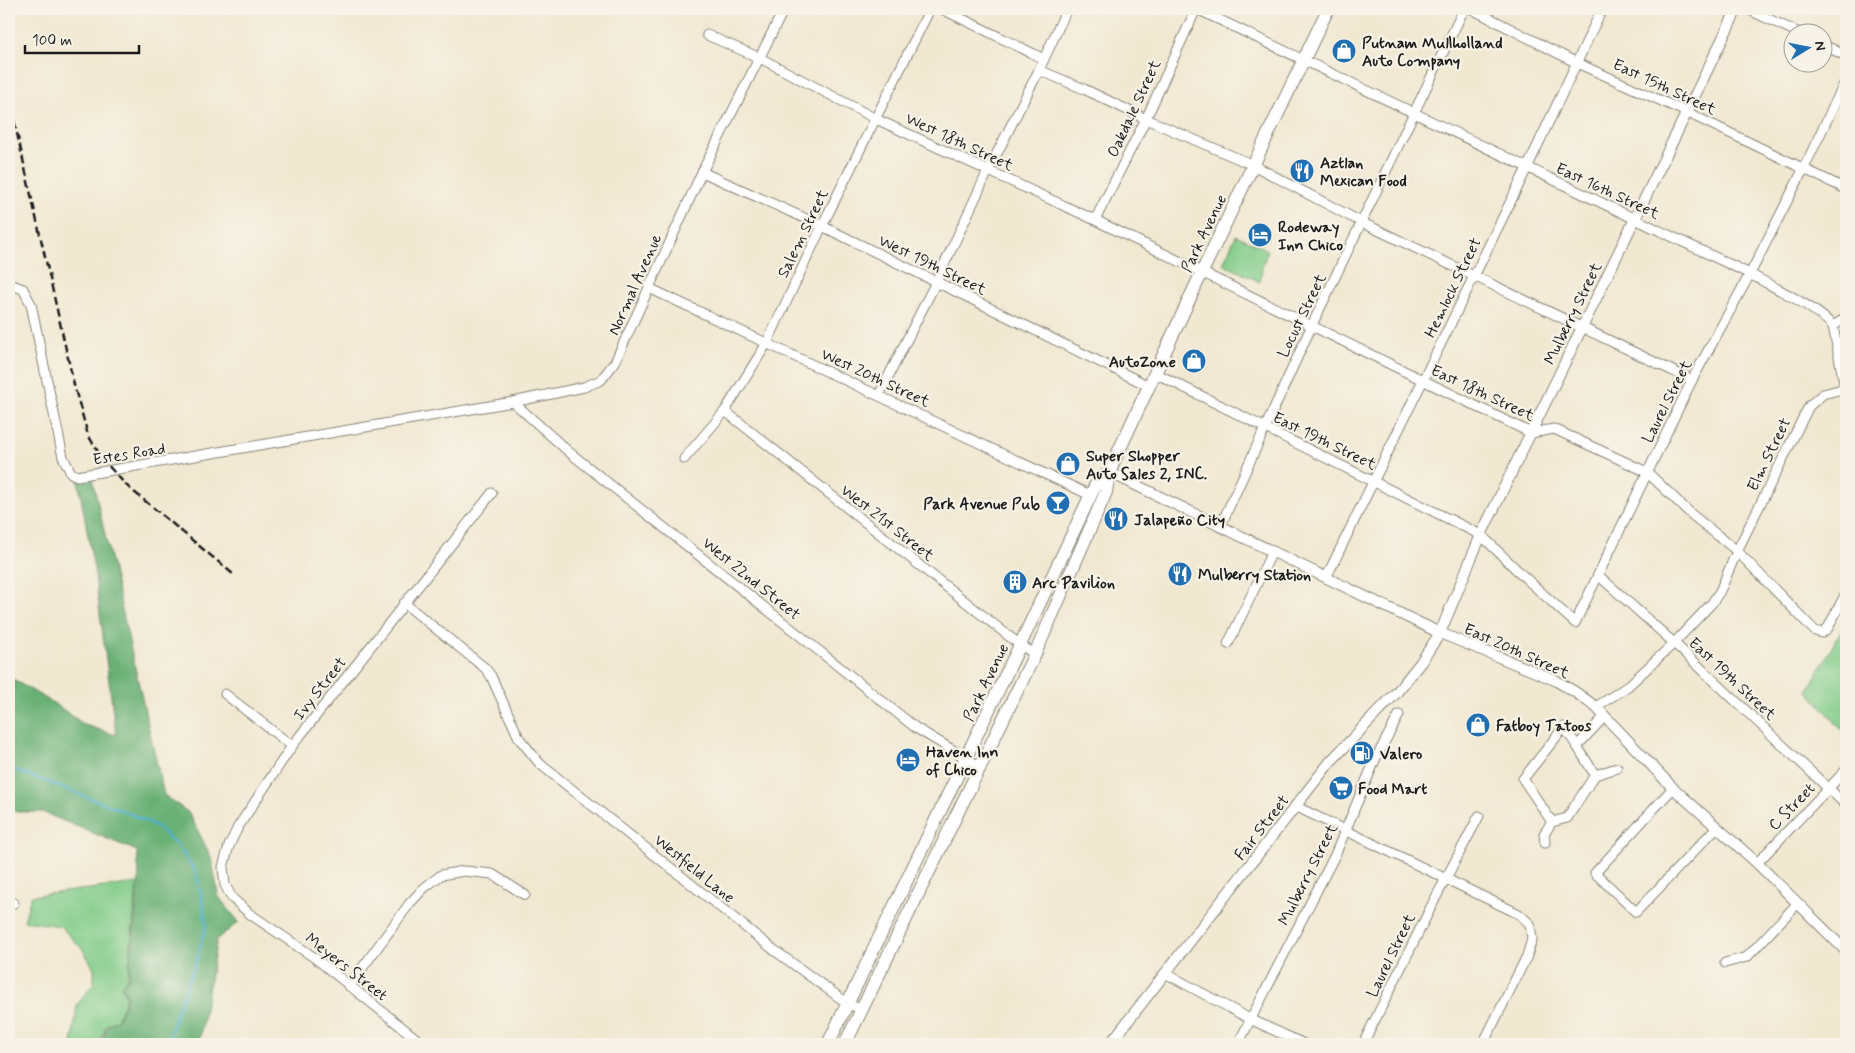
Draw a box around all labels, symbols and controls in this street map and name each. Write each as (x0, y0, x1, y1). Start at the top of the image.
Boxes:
scale bar (25, 22, 139, 54)
north arrow (1782, 22, 1832, 72)
text: 100 m (32, 31, 72, 51)
place label: Putnam Mullholland Auto Company (1362, 33, 1503, 72)
shop icon: Putnam Mullholland Auto Company (1331, 38, 1357, 64)
text: N (1810, 40, 1829, 52)
street label: East 15th Street (1609, 54, 1720, 121)
street label: Oakdale Street (1103, 56, 1166, 161)
street label: West 18th Street (902, 108, 1017, 177)
place label: Aztlan Mexican Food (1320, 153, 1407, 192)
restaurant icon: Aztlan Mexican Food (1289, 158, 1315, 184)
street label: East 16th Street (1552, 158, 1663, 225)
street label: Salem Street (773, 185, 834, 281)
street label: Park Avenue (1176, 191, 1232, 276)
place label: Rodeway Inn Chico (1278, 217, 1344, 256)
hotel icon: Rodeway Inn Chico (1247, 222, 1273, 248)
street label: Normal Avenue (604, 230, 667, 339)
street label: West 19th Street (875, 230, 990, 301)
street label: Hemlock Street (1420, 234, 1487, 341)
street label: Mulberry Street (1539, 258, 1607, 368)
street label: Locust Street (1273, 270, 1332, 361)
street label: West 20th Street (818, 344, 934, 413)
shop icon: AutoZone (1181, 348, 1207, 374)
place label: AutoZone (1109, 352, 1176, 373)
street label: Laurel Street (1637, 356, 1698, 447)
street label: East 18th Street (1427, 360, 1538, 427)
street label: East 19th Street (1269, 407, 1380, 476)
street label: Elm Street (1742, 414, 1796, 495)
street label: Estes Road (92, 438, 167, 471)
place label: Super Shopper Auto Sales 2, INC. (1086, 446, 1207, 485)
shop icon: Super Shopper Auto Sales 2, INC. (1055, 451, 1081, 477)
street label: West 21st Street (836, 480, 939, 567)
bar icon: Park Avenue Pub (1045, 490, 1071, 516)
place label: Park Avenue Pub (923, 494, 1041, 515)
restaurant icon: Jalapeño City (1103, 506, 1129, 532)
place label: Jalapeño City (1134, 510, 1225, 531)
street label: West 22nd Street (698, 533, 805, 626)
restaurant icon: Mulberry Station (1167, 561, 1193, 587)
place label: Mulberry Station (1198, 565, 1311, 586)
building icon: Arc Pavilion (1002, 569, 1028, 595)
place label: Arc Pavilion (1032, 573, 1115, 594)
street label: East 20th Street (1460, 619, 1573, 684)
street label: East 19th Street (1684, 633, 1781, 726)
street label: Park Avenue (958, 640, 1014, 725)
street label: Ivy Street (289, 653, 352, 725)
shop icon: Fatboy Tatoos (1465, 712, 1491, 738)
place label: Fatboy Tatoos (1496, 716, 1592, 737)
fuel station icon: Valero (1349, 740, 1375, 766)
place label: Haven Inn of Chico (926, 742, 998, 781)
place label: Valero (1380, 744, 1422, 765)
hotel icon: Haven Inn of Chico (895, 747, 921, 773)
supermarket icon: Food Mart (1328, 775, 1354, 801)
place label: Food Mart (1358, 779, 1427, 800)
street label: C Street (1764, 779, 1820, 835)
street label: Fair Street (1230, 790, 1295, 865)
street label: Mulberry Street (1274, 820, 1343, 929)
street label: Westfield Lane (649, 830, 739, 908)
street label: Laurel Street (1362, 910, 1421, 1001)
street label: Meyers Street (301, 928, 392, 1006)

